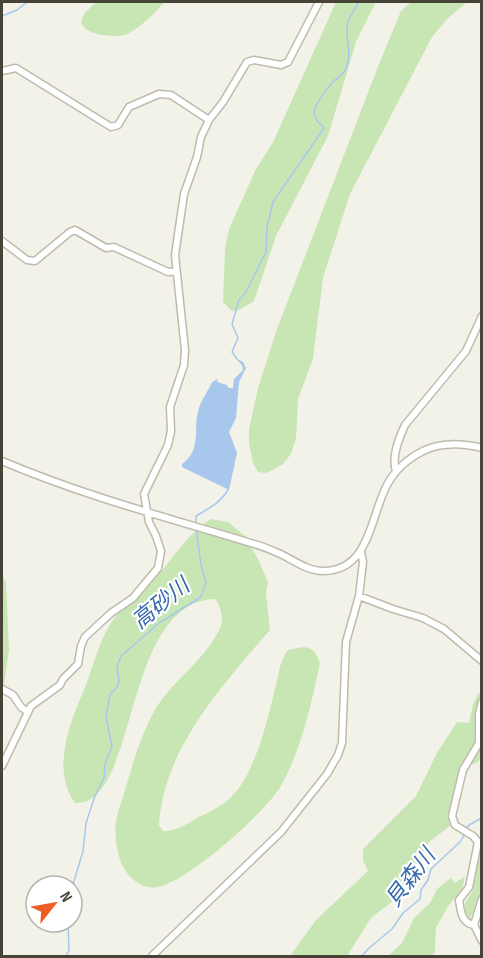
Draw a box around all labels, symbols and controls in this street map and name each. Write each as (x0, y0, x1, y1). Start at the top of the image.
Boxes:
water label: 高砂川 (127, 571, 197, 635)
water label: 貝森川 (380, 842, 443, 912)
north arrow (24, 874, 84, 934)
text: N (55, 888, 76, 906)

